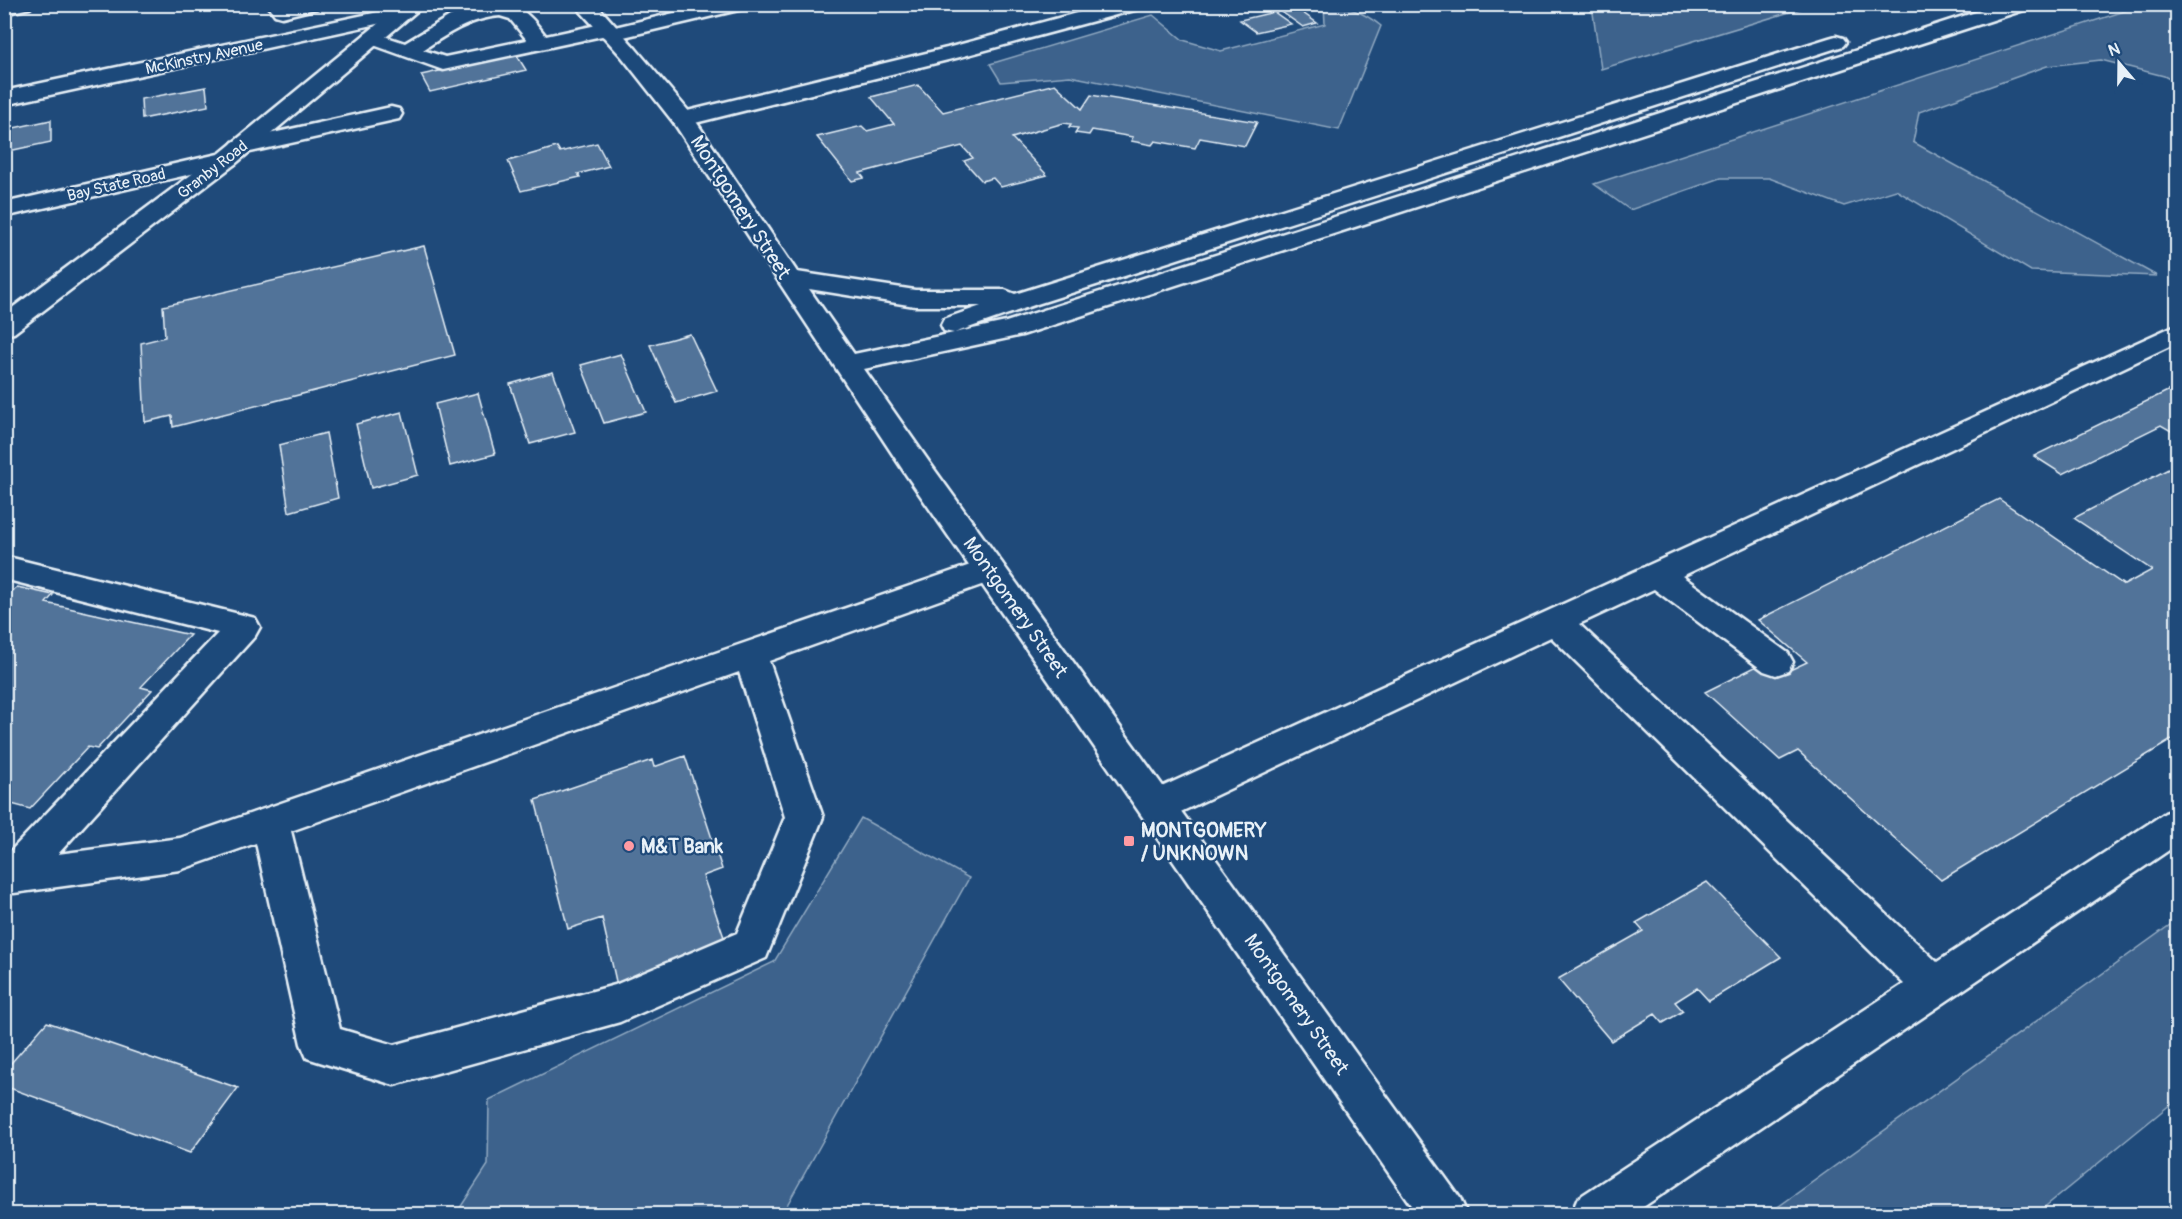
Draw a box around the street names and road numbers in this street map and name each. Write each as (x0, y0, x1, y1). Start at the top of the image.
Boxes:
street label: McKinstry Avenue (144, 35, 265, 79)
street label: Montgomery Street (685, 131, 797, 285)
street label: Granby Road (174, 136, 252, 203)
street label: Bay State Road (65, 164, 167, 206)
street label: Montgomery Street (958, 532, 1074, 683)
street label: Montgomery Street (1239, 929, 1355, 1080)

